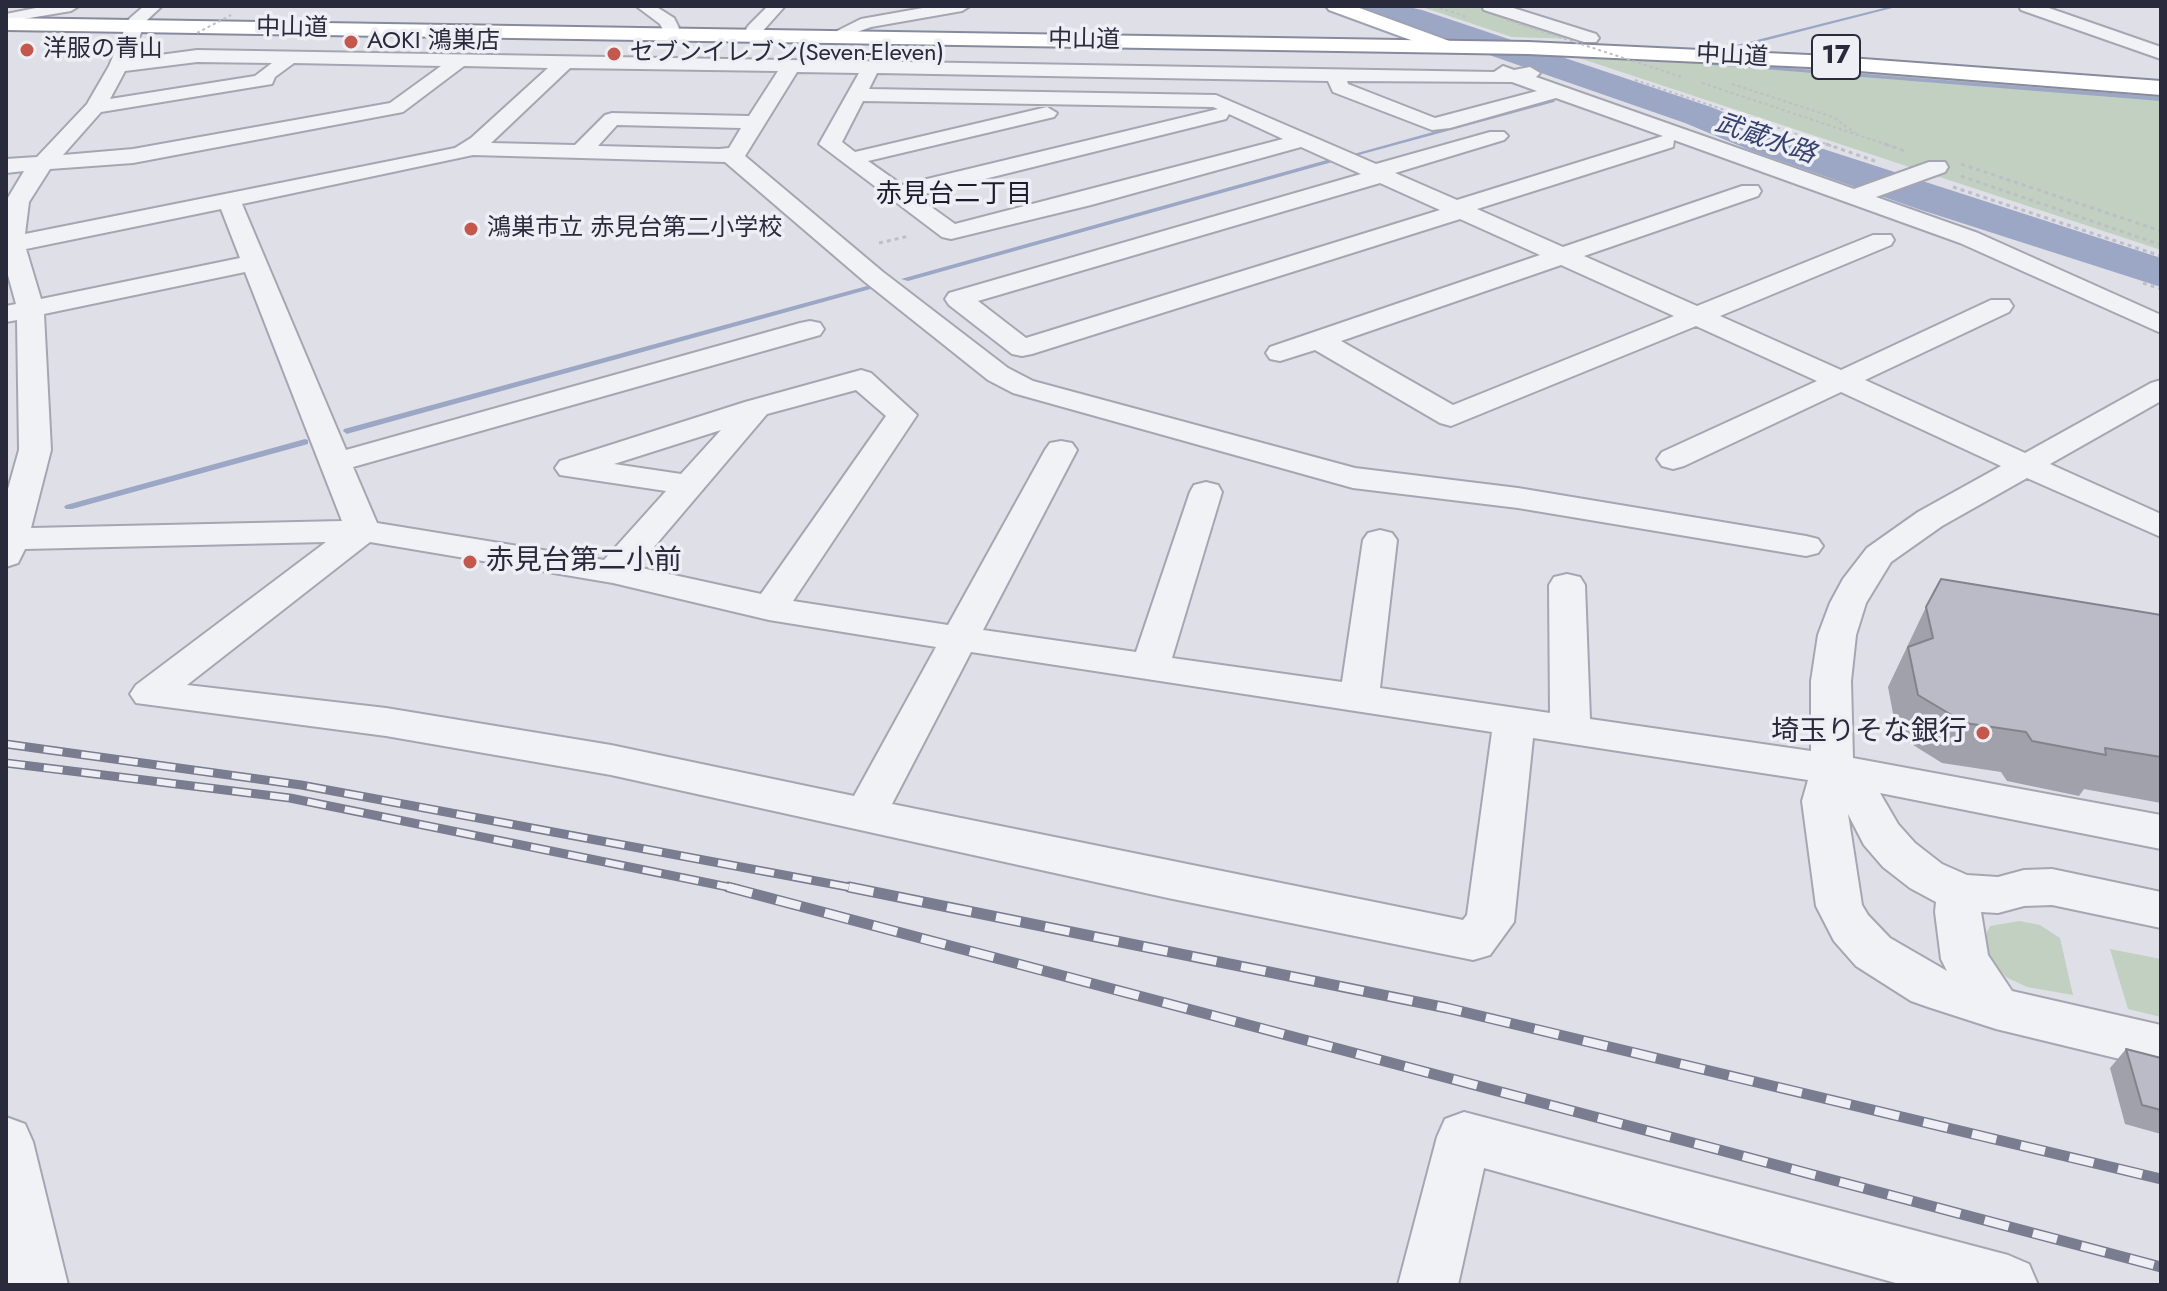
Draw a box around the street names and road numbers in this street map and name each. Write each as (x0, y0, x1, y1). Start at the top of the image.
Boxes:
street label: 中山道 (256, 14, 328, 44)
street label: 中山道 (1048, 26, 1120, 56)
road number: 17 (1812, 35, 1860, 79)
street label: 中山道 (1695, 41, 1769, 73)

